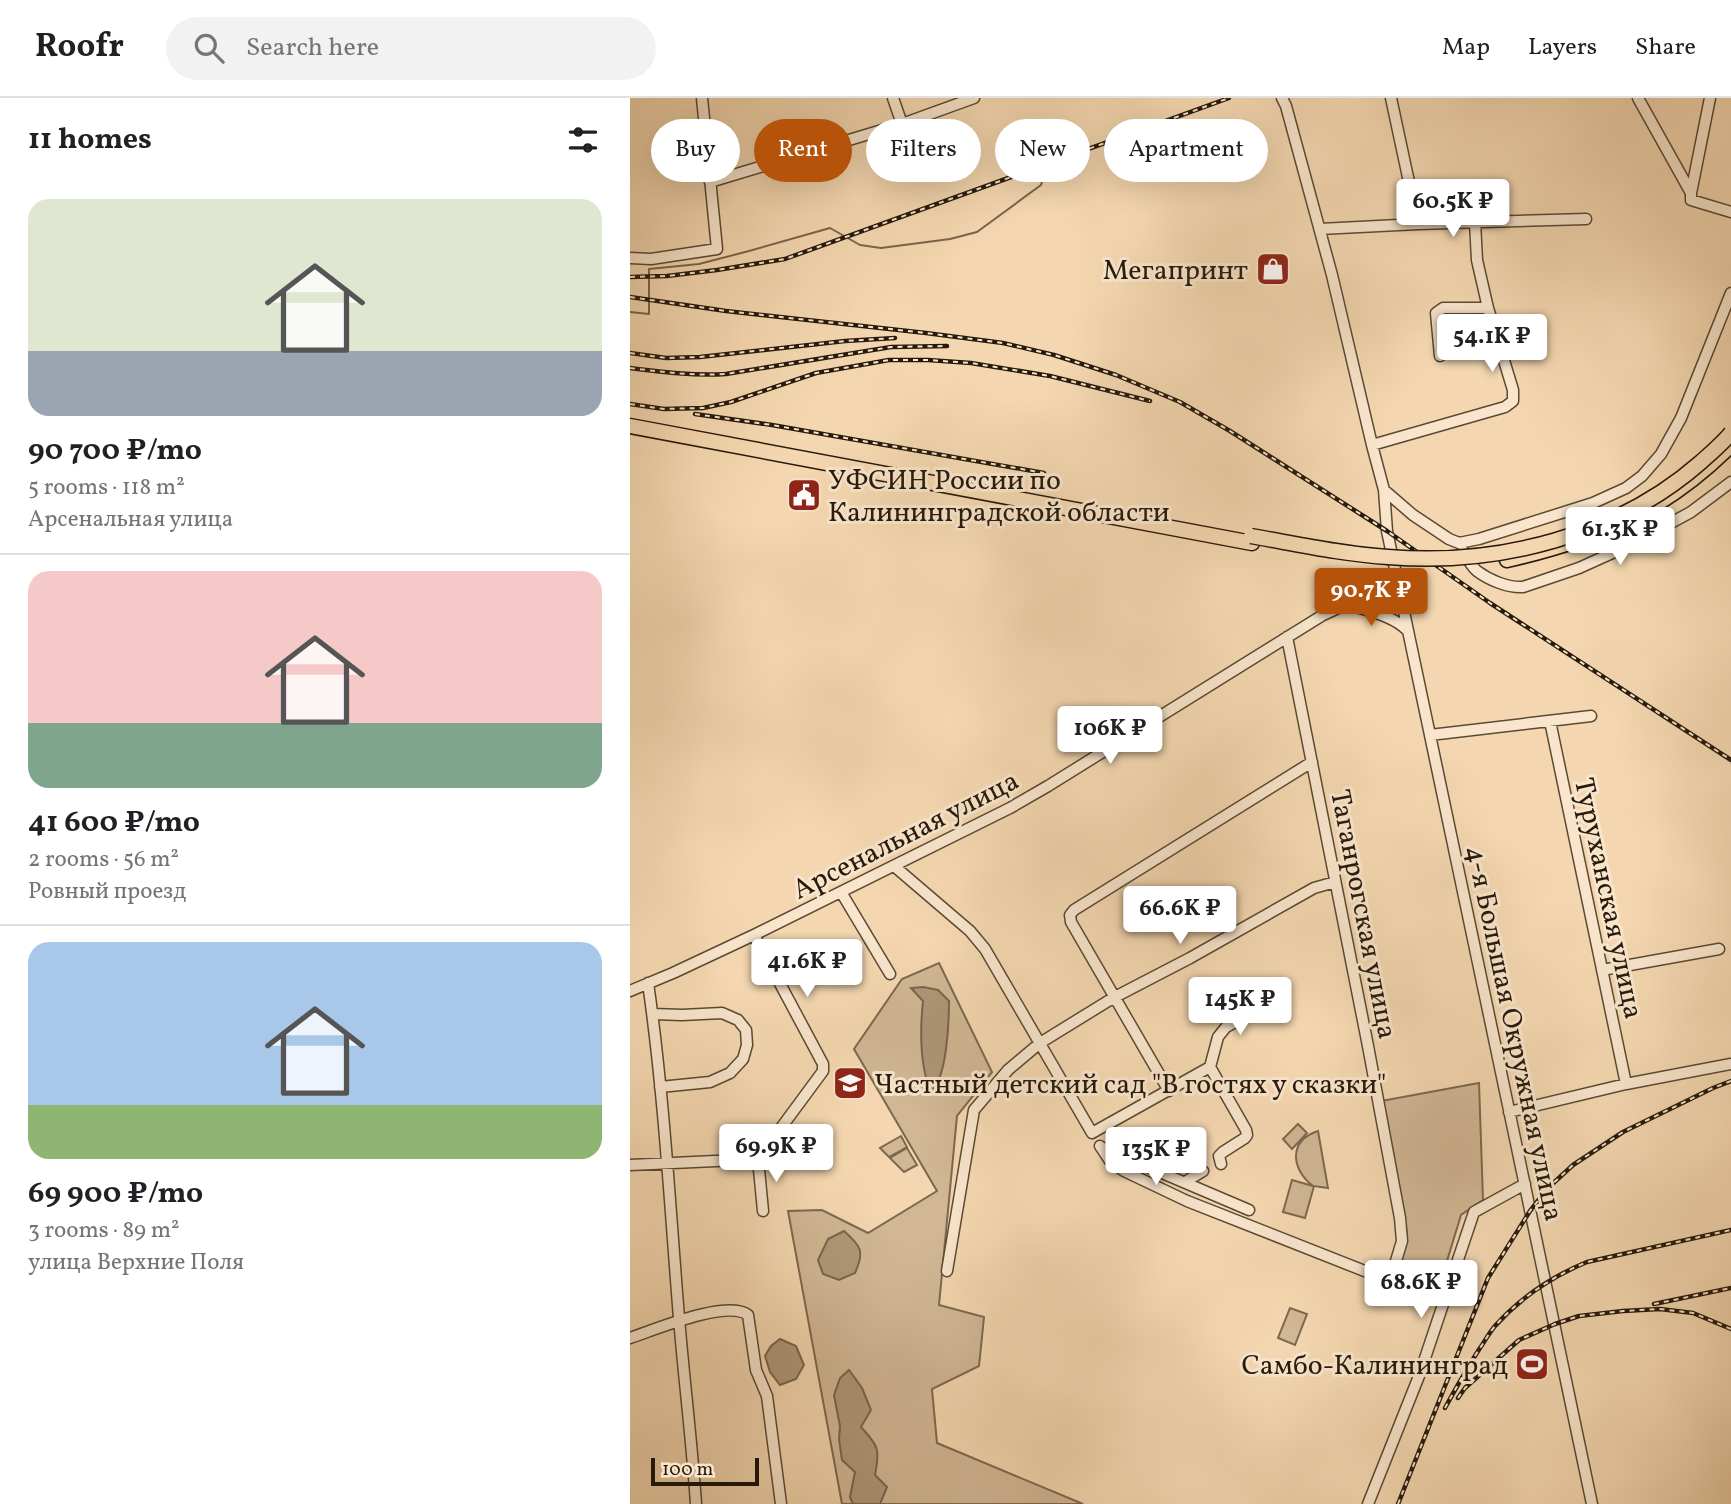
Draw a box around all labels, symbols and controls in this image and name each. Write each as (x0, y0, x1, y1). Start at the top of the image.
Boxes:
search box (166, 17, 656, 80)
text: Roofr (35, 25, 124, 71)
icon: search (190, 29, 228, 67)
text: Search here (246, 30, 379, 66)
text: Map (1442, 31, 1490, 65)
text: Layers (1528, 31, 1597, 65)
text: Share (1635, 31, 1696, 65)
text: 11 homes (28, 119, 152, 161)
chip: Buy (651, 119, 740, 182)
chip: Rent (754, 119, 852, 182)
chip: Filters (866, 119, 981, 182)
chip: New (995, 119, 1090, 182)
chip: Apartment (1104, 119, 1268, 182)
icon: filters (564, 121, 602, 159)
pin: 60.5K ₽ (1388, 180, 1518, 239)
text: 60.5K ₽ (1412, 186, 1494, 218)
icon: home (252, 245, 378, 371)
shop icon: Мегапринт (1254, 250, 1292, 288)
place label: Мегапринт (1103, 252, 1248, 291)
pin: 54.1K ₽ (1427, 314, 1557, 374)
text: 54.1K ₽ (1453, 321, 1531, 353)
text: 90 700 ₽/mo (28, 430, 202, 472)
place label: УФСИН России по Калининградской области (828, 462, 1170, 533)
text: 5 rooms · 118 m² (28, 472, 185, 504)
public building icon: УФСИН России по Калининградской области (785, 476, 823, 514)
text: Арсенальная улица (28, 504, 233, 536)
pin: 61.3K ₽ (1555, 508, 1685, 567)
text: 61.3K ₽ (1582, 514, 1658, 546)
pin: 90.7K ₽ (1306, 568, 1436, 628)
text: 90.7K ₽ (1331, 575, 1411, 607)
icon: home (252, 617, 378, 743)
pin: 106K ₽ (1053, 706, 1167, 766)
text: 106K ₽ (1073, 713, 1147, 745)
street label: Арсенальная улица (786, 762, 1026, 910)
street label: Туруханская улица (1563, 774, 1652, 1023)
street label: Таганрогская улица (1319, 786, 1406, 1043)
text: 41 600 ₽/mo (28, 802, 200, 844)
street label: 4-я Большая Окружная улица (1455, 842, 1572, 1225)
text: 2 rooms · 56 m² (28, 844, 179, 876)
text: Ровный проезд (28, 876, 186, 908)
pin: 66.6K ₽ (1115, 886, 1245, 946)
text: 66.6K ₽ (1139, 893, 1221, 925)
pin: 41.6K ₽ (742, 940, 872, 999)
text: 41.6K ₽ (767, 946, 847, 978)
pin: 145K ₽ (1183, 978, 1297, 1037)
text: 145K ₽ (1205, 984, 1275, 1016)
icon: home (252, 988, 378, 1114)
school or university icon: Частный детский сад "В гостях у сказки" (831, 1064, 869, 1102)
place label: Частный детский сад "В гостях у сказки" (874, 1066, 1386, 1105)
pin: 69.9K ₽ (711, 1124, 841, 1184)
pin: 135K ₽ (1099, 1128, 1213, 1187)
text: 69.9K ₽ (735, 1131, 817, 1163)
text: 135K ₽ (1121, 1134, 1191, 1166)
text: 69 900 ₽/mo (28, 1173, 203, 1215)
text: 3 rooms · 89 m² (28, 1215, 180, 1247)
text: улица Верхние Поля (28, 1247, 244, 1279)
pin: 68.6K ₽ (1356, 1260, 1486, 1320)
text: 68.6K ₽ (1381, 1267, 1462, 1299)
sports icon: Самбо-Калининград (1513, 1345, 1551, 1383)
place label: Самбо-Калининград (1241, 1347, 1508, 1386)
scale bar (651, 1455, 760, 1487)
text: 100 m (662, 1457, 713, 1483)

